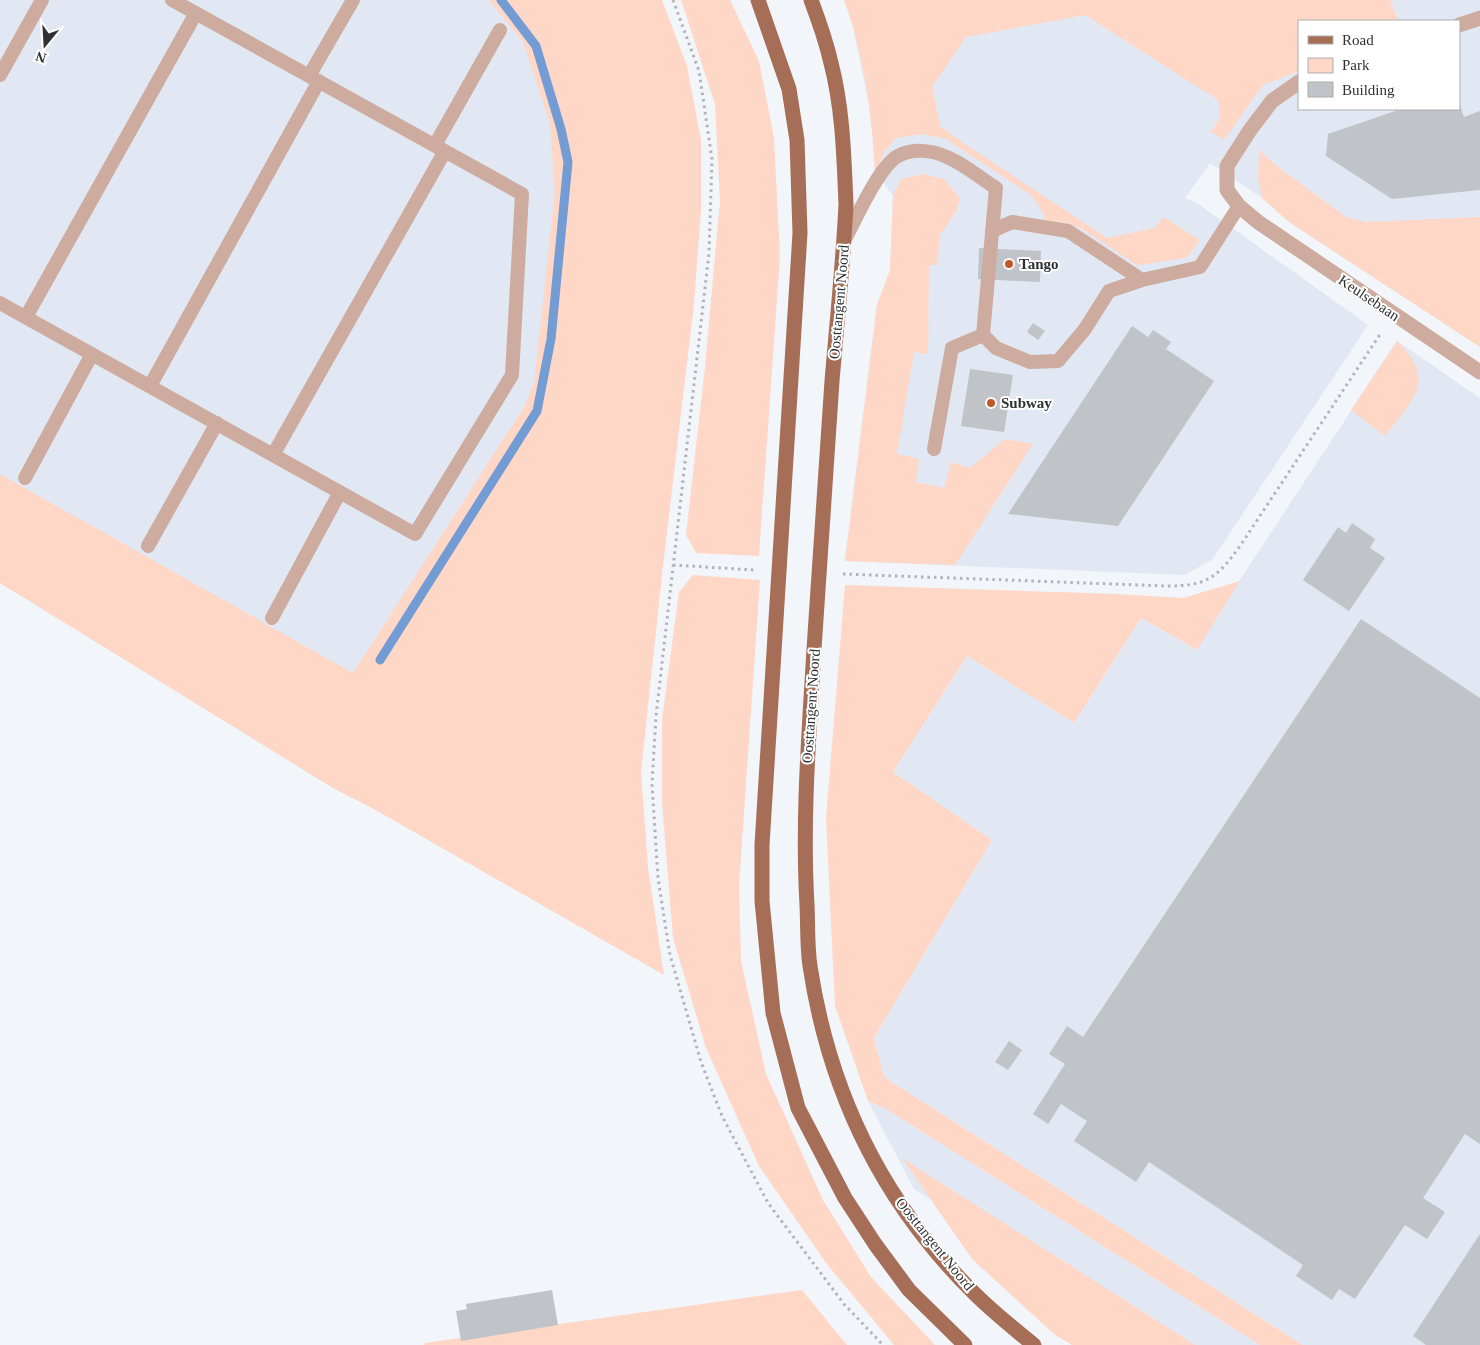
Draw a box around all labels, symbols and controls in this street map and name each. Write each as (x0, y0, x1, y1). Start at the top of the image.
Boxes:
north arrow (20, 20, 70, 70)
legend (1298, 20, 1460, 110)
text: Road (1342, 32, 1374, 48)
text: N (34, 48, 48, 66)
text: Park (1342, 57, 1370, 73)
text: Building (1342, 82, 1395, 98)
street label: Oosttangent Noord (826, 244, 852, 360)
place label: Tango (1019, 256, 1058, 272)
marker: Tango (1003, 258, 1015, 270)
street label: Keulsebaan (1336, 272, 1403, 324)
place label: Subway (1001, 395, 1052, 411)
marker: Subway (985, 397, 997, 409)
street label: Oosttangent Noord (799, 648, 823, 764)
street label: Oosttangent Noord (893, 1194, 978, 1294)

